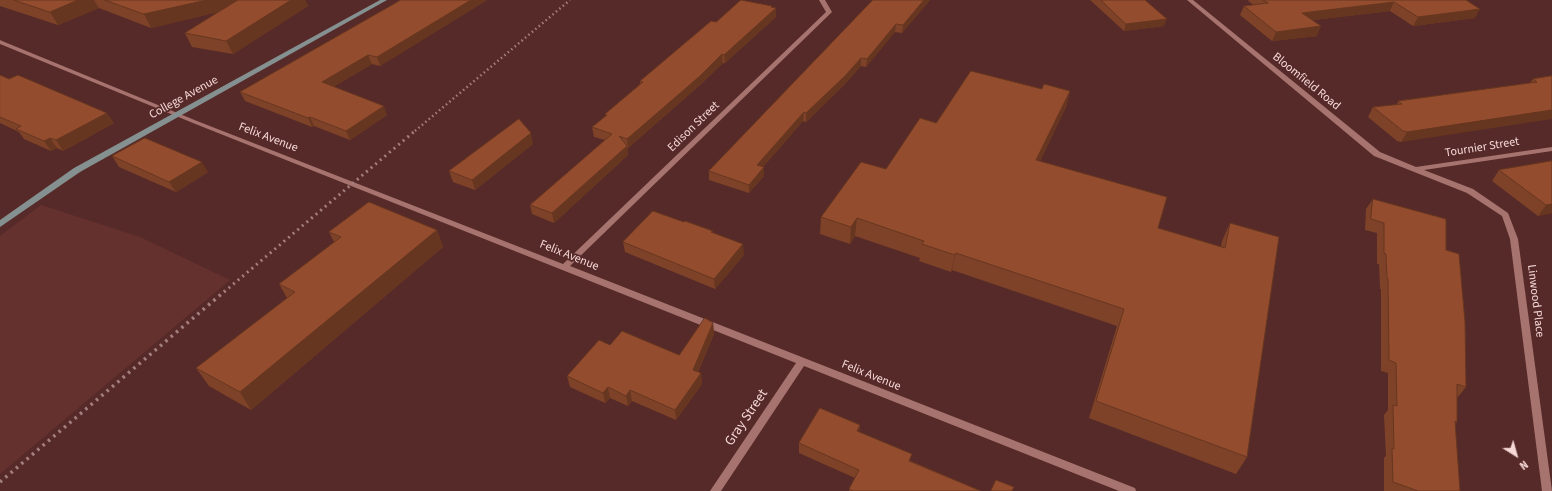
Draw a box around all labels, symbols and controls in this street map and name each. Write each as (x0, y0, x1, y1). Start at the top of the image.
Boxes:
street label: Bloomfield Road (1269, 50, 1343, 114)
street label: College Avenue (147, 73, 221, 123)
street label: Edison Street (665, 99, 723, 155)
street label: Felix Avenue (236, 120, 300, 156)
street label: Tournier Street (1444, 135, 1520, 161)
street label: Felix Avenue (537, 238, 601, 274)
street label: Linwood Place (1523, 264, 1547, 338)
street label: Felix Avenue (839, 358, 903, 394)
street label: Gray Street (722, 387, 772, 449)
north arrow (1496, 435, 1536, 475)
text: N (1516, 457, 1531, 473)

